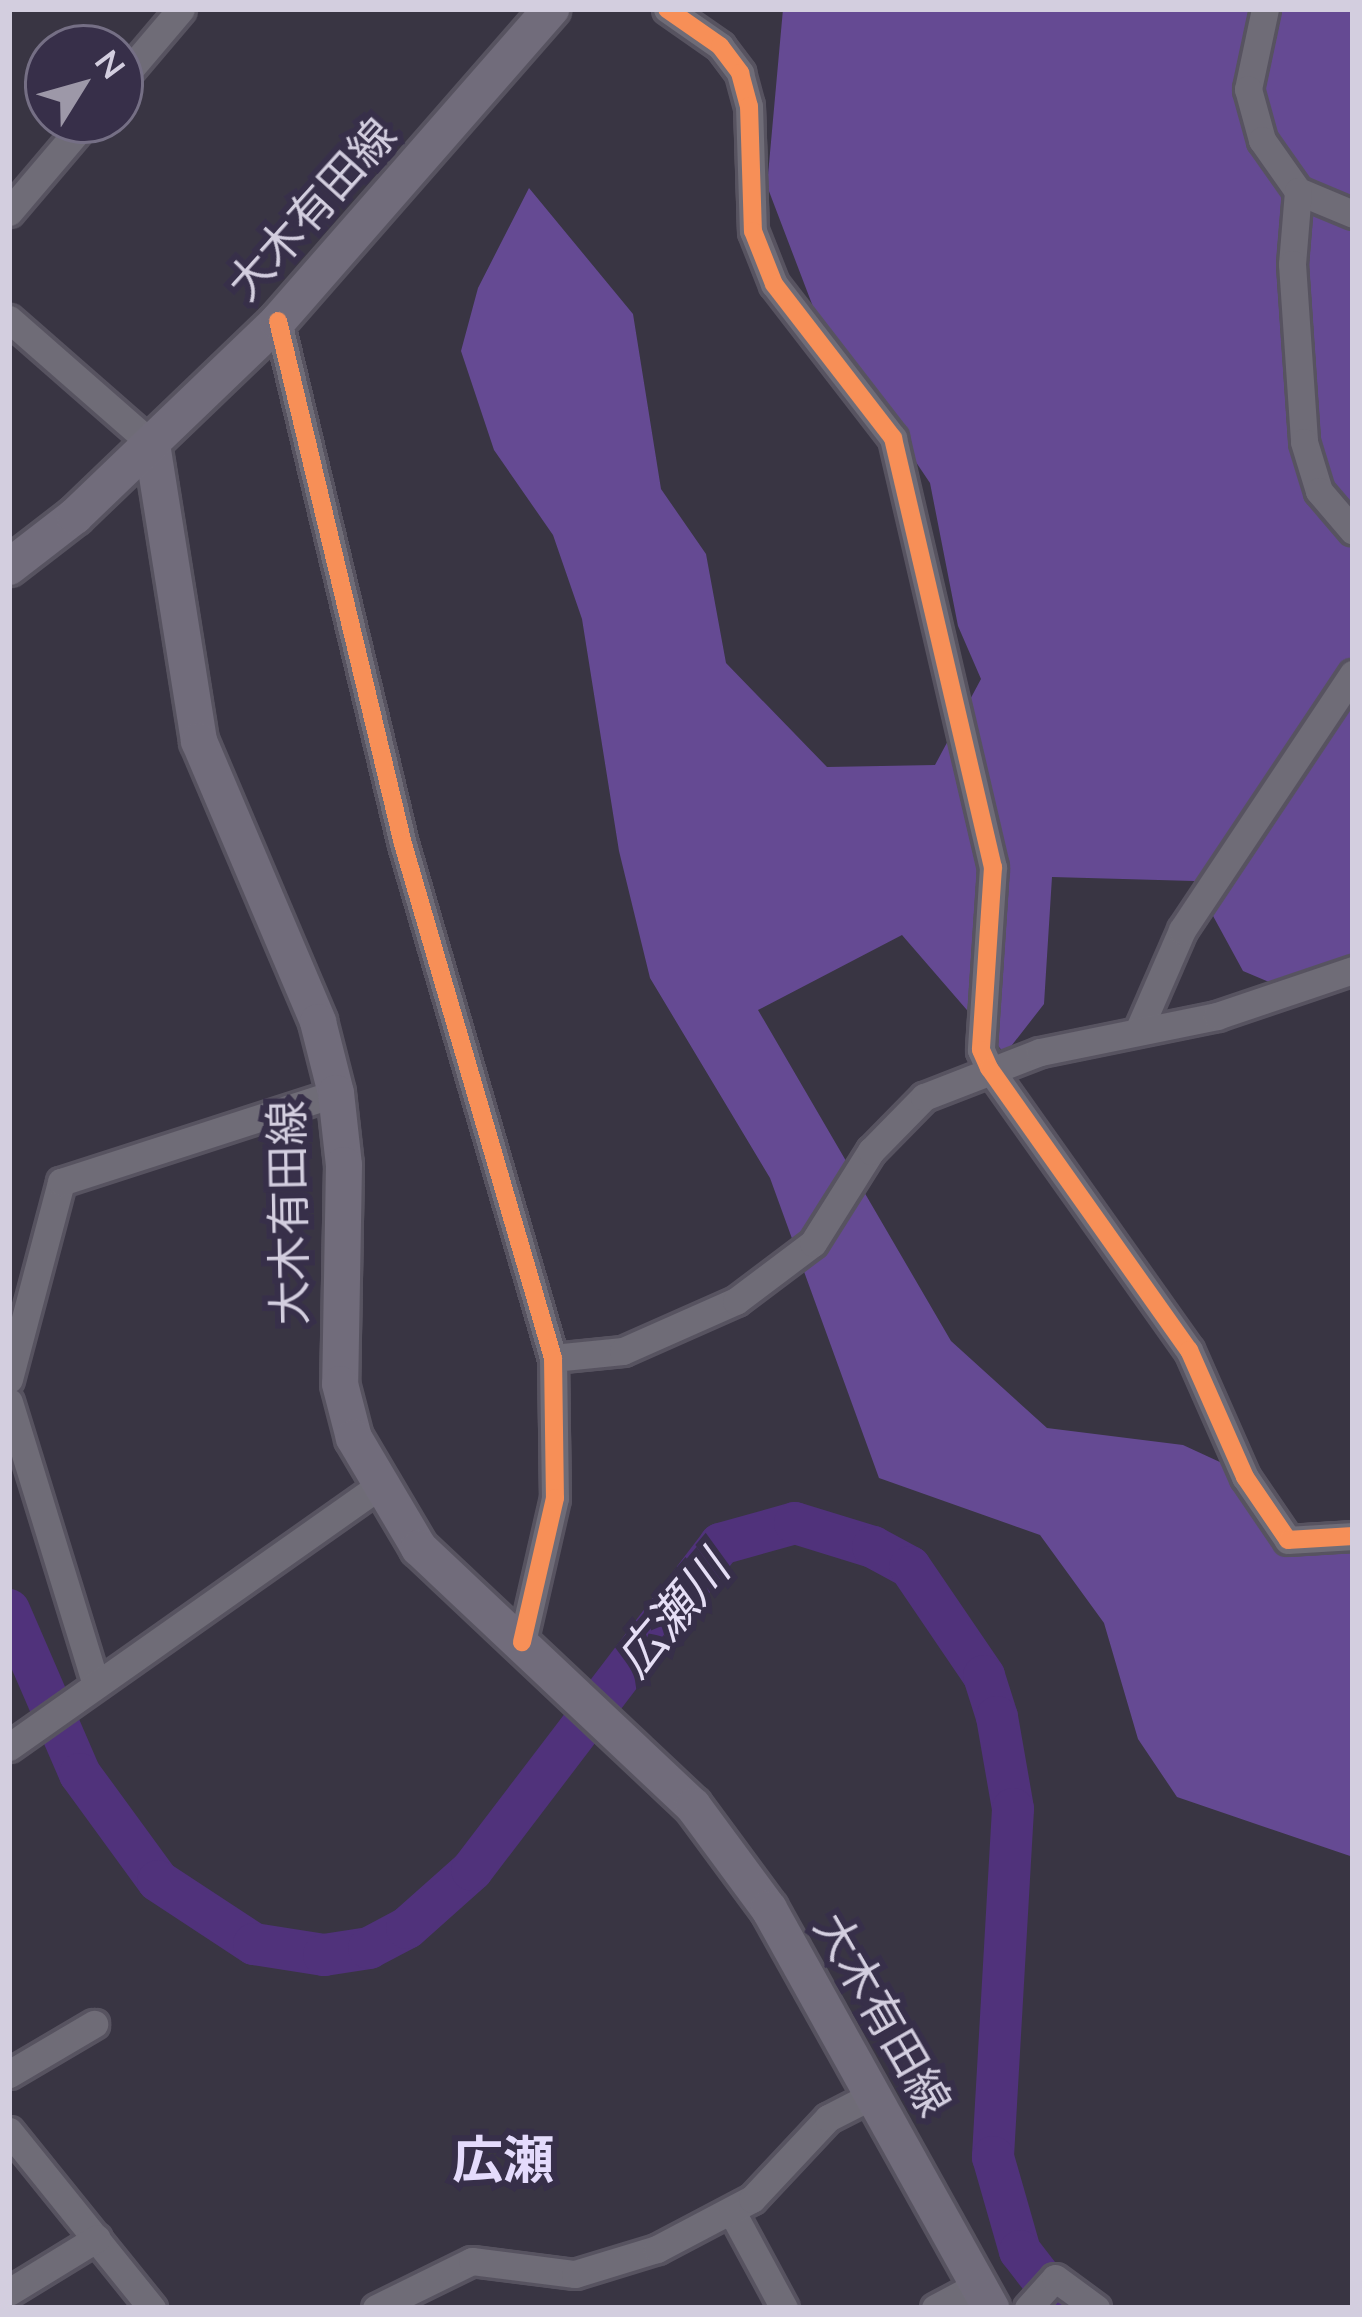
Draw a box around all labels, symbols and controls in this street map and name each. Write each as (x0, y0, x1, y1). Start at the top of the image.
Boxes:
north arrow (24, 24, 144, 144)
text: N (87, 42, 135, 86)
street label: 大木有田線 (216, 107, 406, 311)
street label: 大木有田線 (259, 1100, 317, 1326)
water label: 広瀬川 (604, 1540, 740, 1688)
street label: 大木有田線 (803, 1903, 963, 2125)
district label: 広瀬 (452, 2128, 554, 2190)

